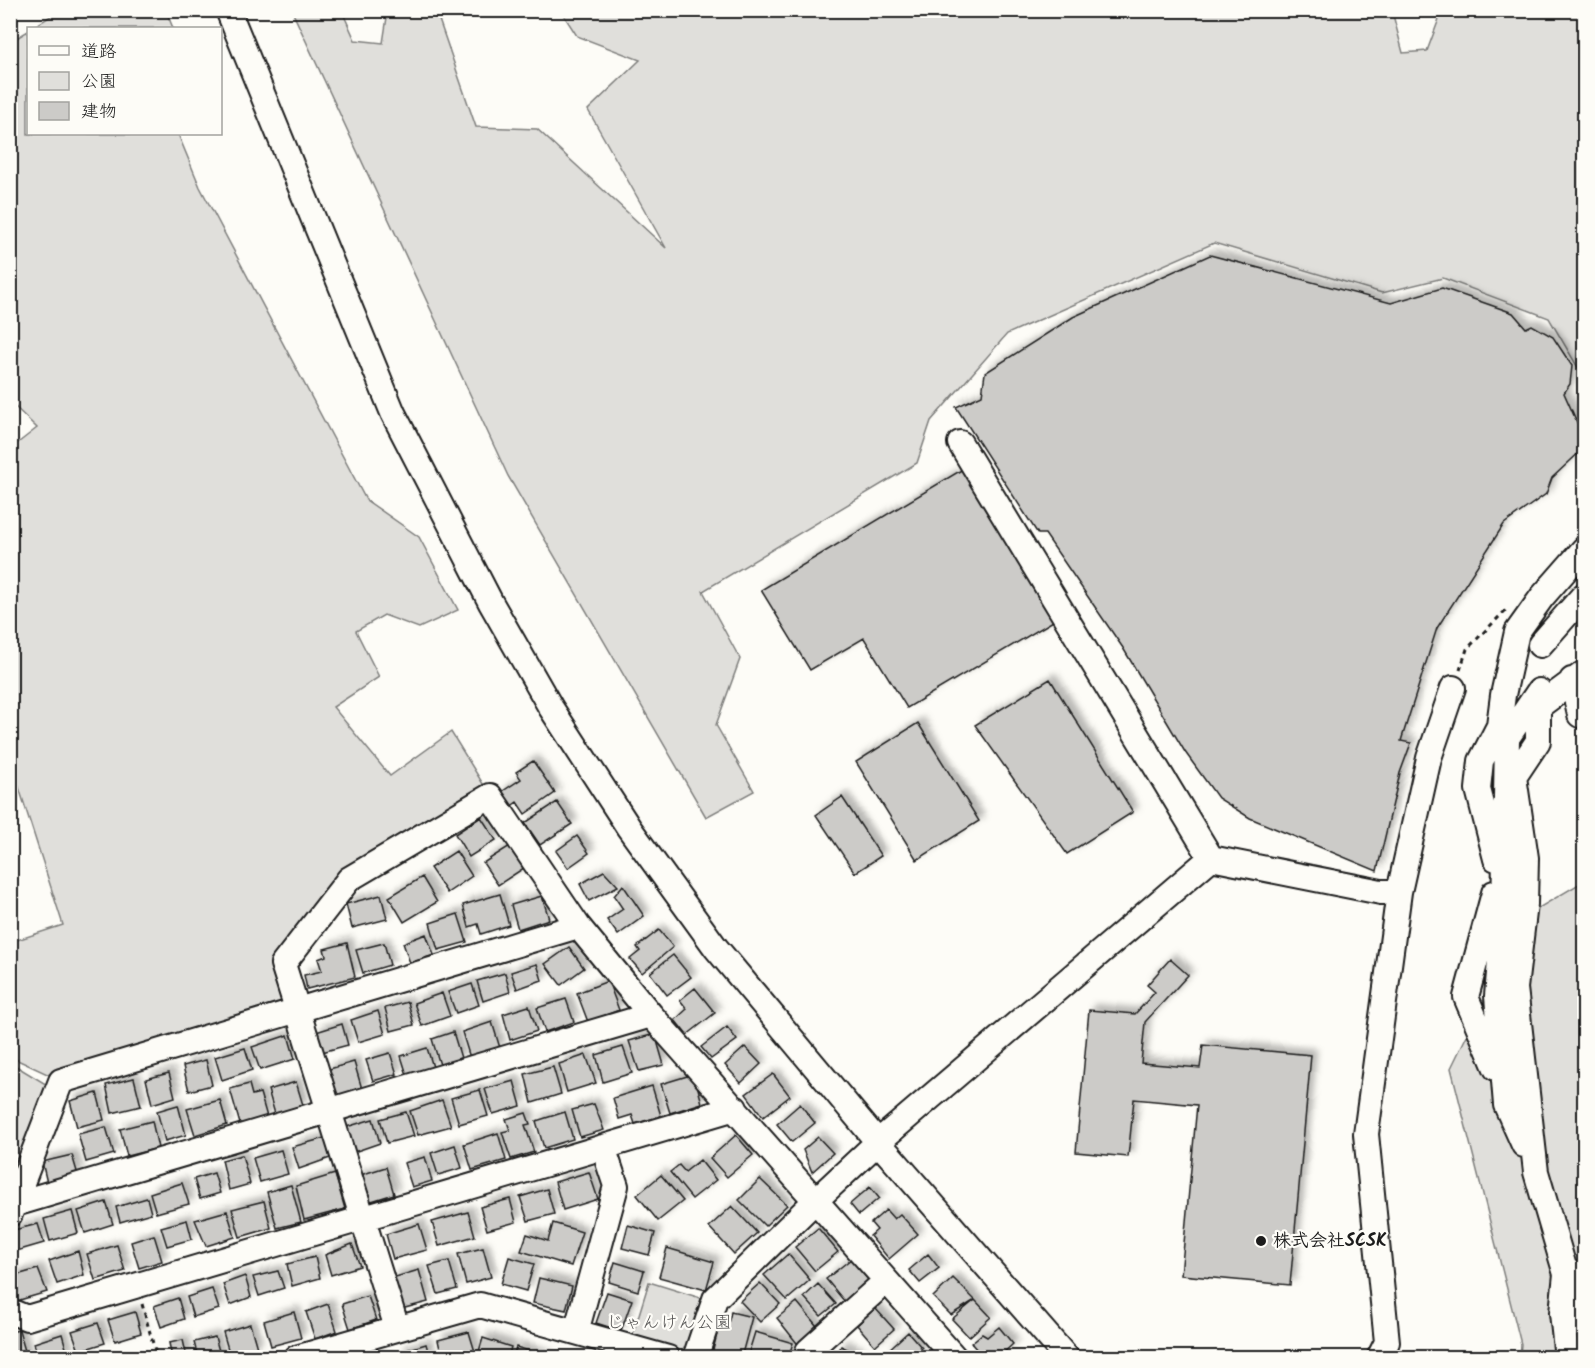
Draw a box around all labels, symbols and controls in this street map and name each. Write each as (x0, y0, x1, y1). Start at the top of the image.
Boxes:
legend (27, 27, 222, 135)
text: 道路 (81, 38, 117, 67)
text: 公園 (81, 68, 117, 97)
text: 建物 (81, 98, 117, 127)
place label: 株式会社SCSK (1273, 1227, 1387, 1256)
marker: 株式会社SCSK (1254, 1234, 1268, 1248)
park label: じゃんけん公園 (606, 1309, 732, 1338)

